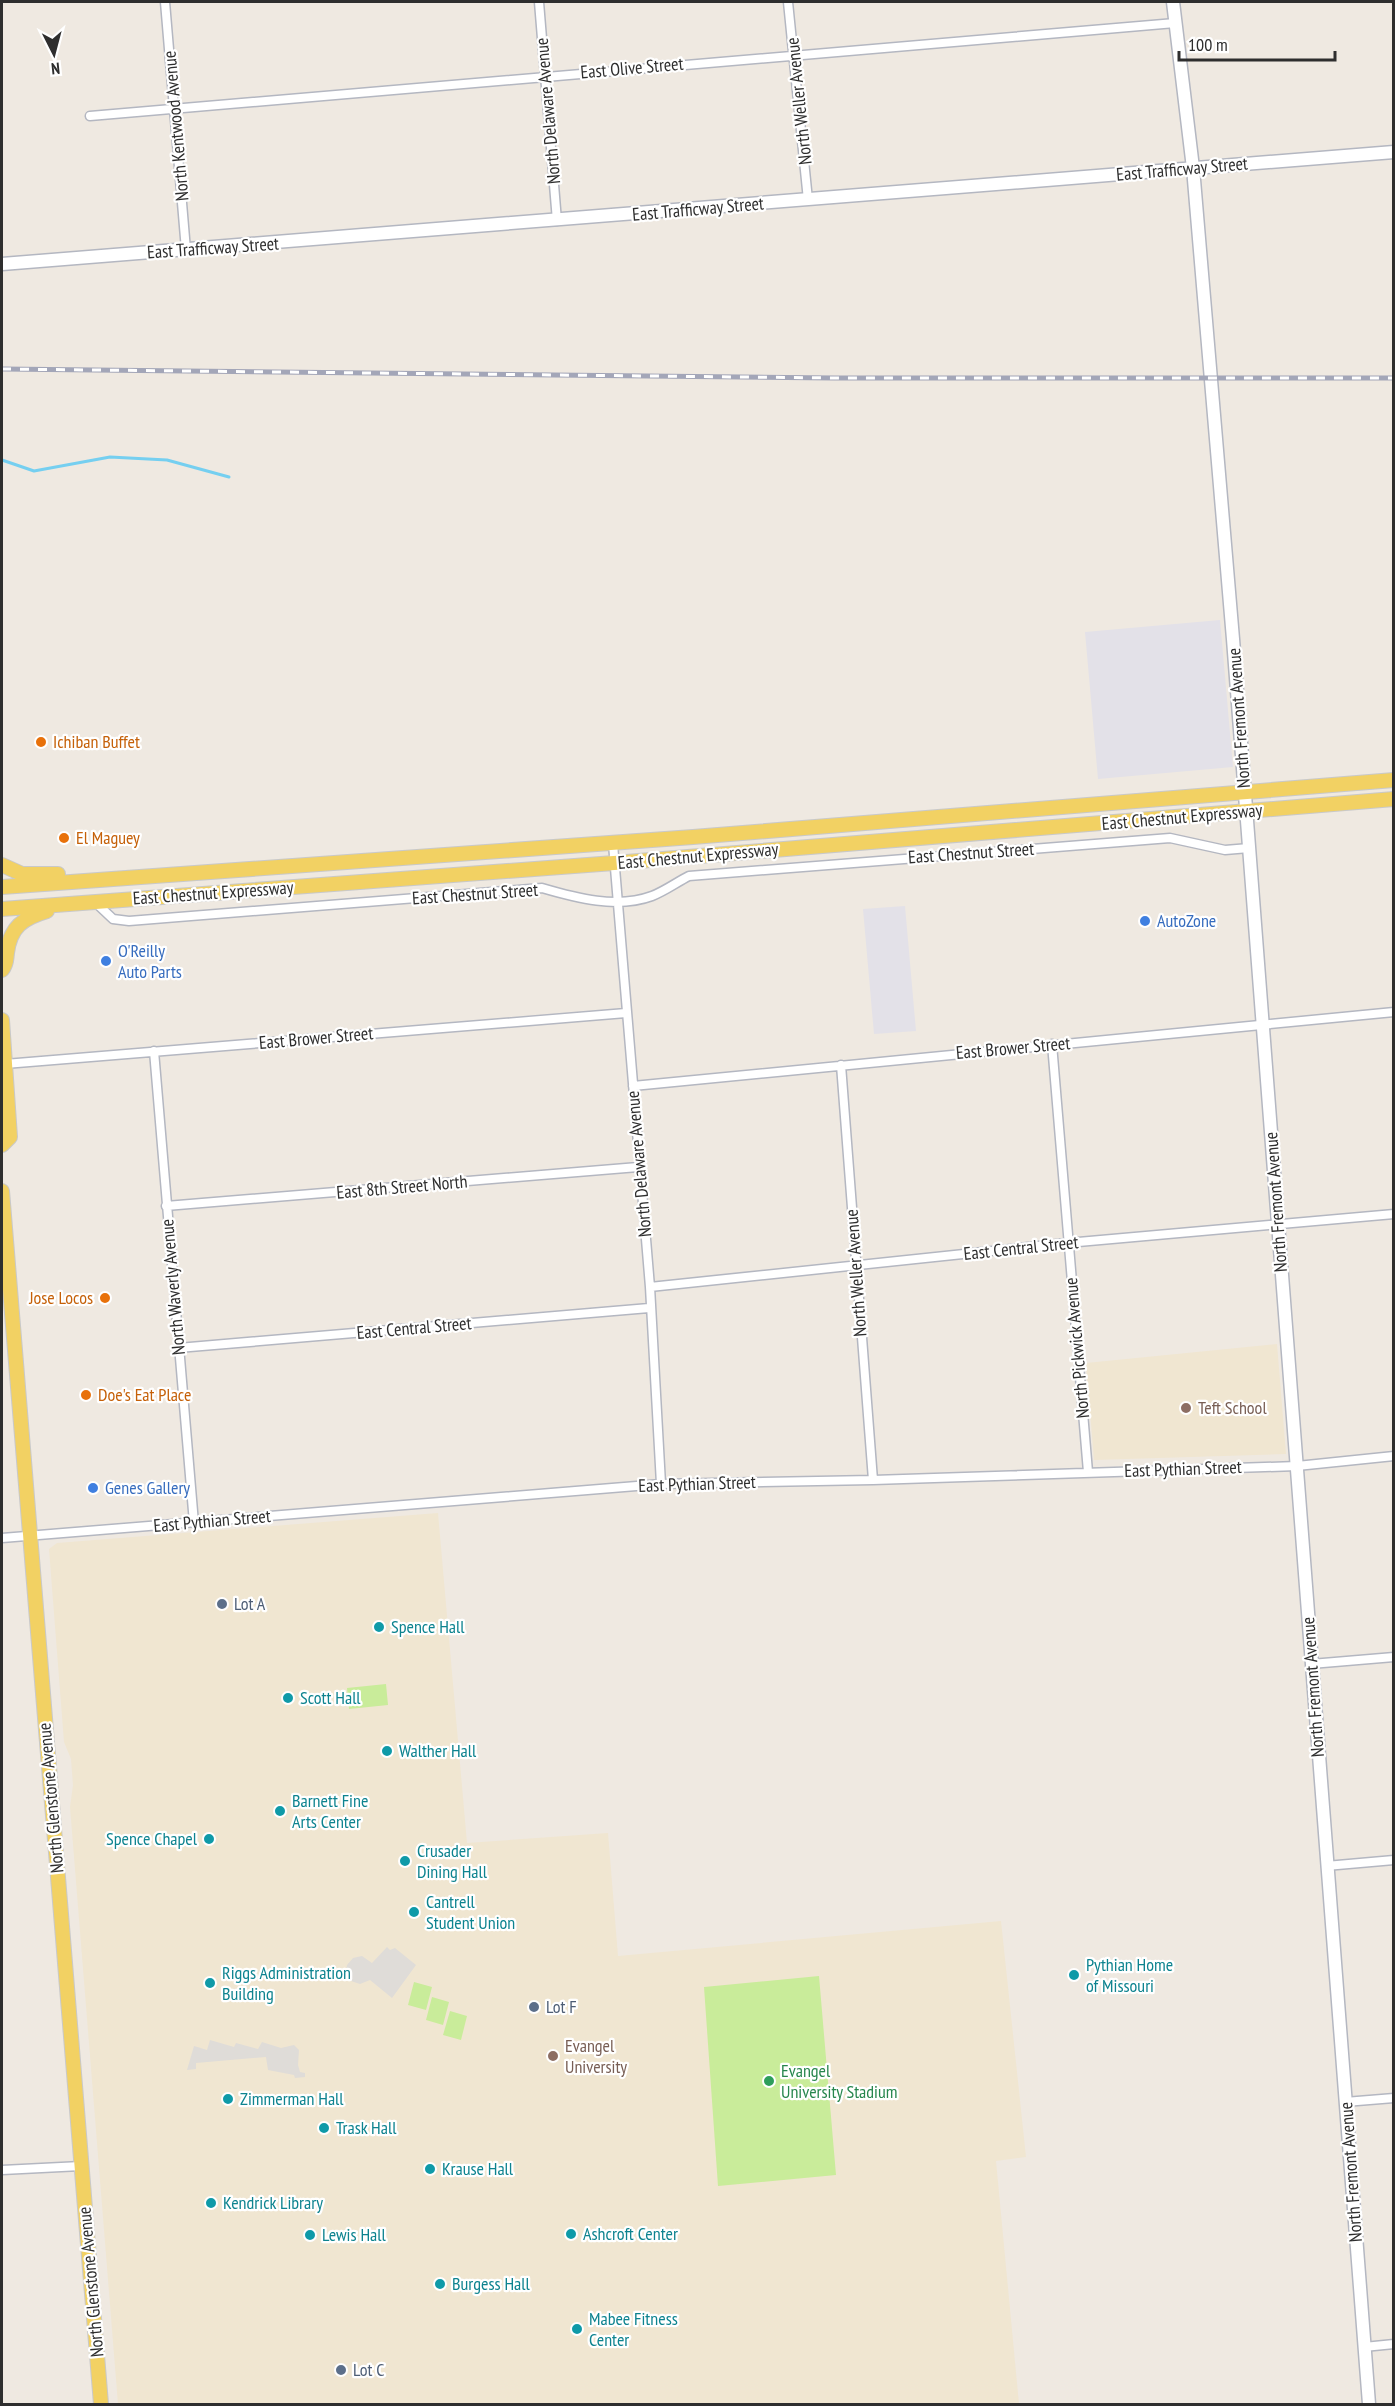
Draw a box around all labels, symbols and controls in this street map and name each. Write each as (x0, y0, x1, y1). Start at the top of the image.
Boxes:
north arrow (24, 24, 84, 84)
scale bar (1179, 24, 1335, 62)
text: 100 m (1188, 33, 1228, 56)
street label: North Weller Avenue (780, 36, 817, 166)
street label: North Delaware Avenue (530, 37, 565, 185)
street label: North Kentwood Avenue (157, 50, 194, 202)
street label: East Olive Street (580, 52, 684, 83)
text: N (50, 59, 61, 79)
street label: East Trafficway Street (1115, 151, 1249, 186)
street label: East Trafficway Street (631, 191, 765, 226)
street label: East Trafficway Street (146, 231, 280, 264)
street label: North Fremont Avenue (1222, 647, 1255, 789)
place label: Ichiban Buffet (53, 730, 140, 753)
marker: Ichiban Buffet (34, 735, 48, 749)
street label: East Chestnut Expressway (1101, 798, 1263, 835)
place label: El Maguey (76, 826, 140, 849)
marker: El Maguey (57, 831, 71, 845)
street label: East Chestnut Expressway (617, 837, 779, 874)
street label: East Chestnut Street (907, 837, 1035, 868)
street label: East Chestnut Expressway (132, 875, 294, 910)
street label: East Chestnut Street (411, 878, 539, 909)
place label: AutoZone (1157, 909, 1216, 932)
marker: AutoZone (1138, 914, 1152, 928)
place label: O'Reilly Auto Parts (118, 939, 182, 983)
marker: O'Reilly Auto Parts (99, 954, 113, 968)
street label: East Brower Street (258, 1021, 374, 1054)
street label: East Brower Street (955, 1031, 1071, 1064)
street label: North Delaware Avenue (621, 1090, 656, 1238)
street label: North Fremont Avenue (1259, 1131, 1292, 1273)
street label: East 8th Street North (336, 1169, 468, 1204)
street label: North Weller Avenue (840, 1209, 871, 1338)
street label: North Waverly Avenue (155, 1218, 190, 1356)
street label: East Central Street (962, 1230, 1079, 1265)
street label: North Pickwick Avenue (1059, 1277, 1094, 1419)
place label: Jose Locos (28, 1286, 93, 1309)
marker: Jose Locos (98, 1291, 112, 1305)
street label: East Central Street (356, 1311, 472, 1344)
place label: Doe's Eat Place (98, 1383, 191, 1406)
marker: Doe's Eat Place (79, 1388, 93, 1402)
place label: Teft School (1198, 1396, 1267, 1419)
marker: Teft School (1179, 1401, 1193, 1415)
street label: East Pythian Street (1124, 1455, 1242, 1482)
street label: East Pythian Street (638, 1470, 756, 1497)
place label: Genes Gallery (105, 1476, 190, 1499)
marker: Genes Gallery (86, 1481, 100, 1495)
street label: East Pythian Street (152, 1504, 272, 1537)
place label: Lot A (234, 1592, 266, 1615)
marker: Lot A (215, 1597, 229, 1611)
place label: Spence Hall (391, 1615, 465, 1638)
street label: North Fremont Avenue (1296, 1616, 1329, 1758)
marker: Spence Hall (372, 1620, 386, 1634)
place label: Scott Hall (300, 1686, 361, 1709)
marker: Scott Hall (281, 1691, 295, 1705)
street label: North Glenstone Avenue (32, 1722, 69, 1874)
place label: Walther Hall (399, 1739, 477, 1762)
marker: Walther Hall (380, 1744, 394, 1758)
place label: Barnett Fine Arts Center (292, 1789, 368, 1833)
marker: Barnett Fine Arts Center (273, 1804, 287, 1818)
place label: Spence Chapel (106, 1827, 198, 1850)
marker: Spence Chapel (202, 1832, 216, 1846)
place label: Crusader Dining Hall (417, 1839, 488, 1883)
marker: Crusader Dining Hall (398, 1854, 412, 1868)
place label: Cantrell Student Union (426, 1890, 515, 1934)
marker: Cantrell Student Union (407, 1905, 421, 1919)
place label: Pythian Home of Missouri (1086, 1953, 1173, 1997)
place label: Riggs Administration Building (222, 1961, 351, 2005)
marker: Pythian Home of Missouri (1067, 1968, 1081, 1982)
marker: Riggs Administration Building (203, 1976, 217, 1990)
place label: Lot F (546, 1995, 577, 2018)
marker: Lot F (527, 2000, 541, 2014)
place label: Evangel University (565, 2034, 627, 2078)
marker: Evangel University (546, 2049, 560, 2063)
place label: Evangel University Stadium (781, 2059, 898, 2103)
marker: Evangel University Stadium (762, 2074, 776, 2088)
place label: Zimmerman Hall (240, 2087, 344, 2110)
marker: Zimmerman Hall (221, 2092, 235, 2106)
street label: North Fremont Avenue (1334, 2101, 1367, 2243)
place label: Trask Hall (336, 2116, 397, 2139)
marker: Trask Hall (317, 2121, 331, 2135)
place label: Krause Hall (442, 2157, 514, 2180)
marker: Krause Hall (423, 2162, 437, 2176)
place label: Kendrick Library (223, 2191, 323, 2214)
marker: Kendrick Library (204, 2196, 218, 2210)
street label: North Glenstone Avenue (72, 2206, 109, 2358)
place label: Ashcroft Center (583, 2222, 678, 2245)
place label: Lewis Hall (322, 2223, 386, 2246)
marker: Ashcroft Center (564, 2227, 578, 2241)
marker: Lewis Hall (303, 2228, 317, 2242)
place label: Burgess Hall (452, 2272, 530, 2295)
marker: Burgess Hall (433, 2277, 447, 2291)
place label: Mabee Fitness Center (589, 2307, 678, 2351)
marker: Mabee Fitness Center (570, 2322, 584, 2336)
place label: Lot C (353, 2358, 384, 2381)
marker: Lot C (334, 2363, 348, 2377)

